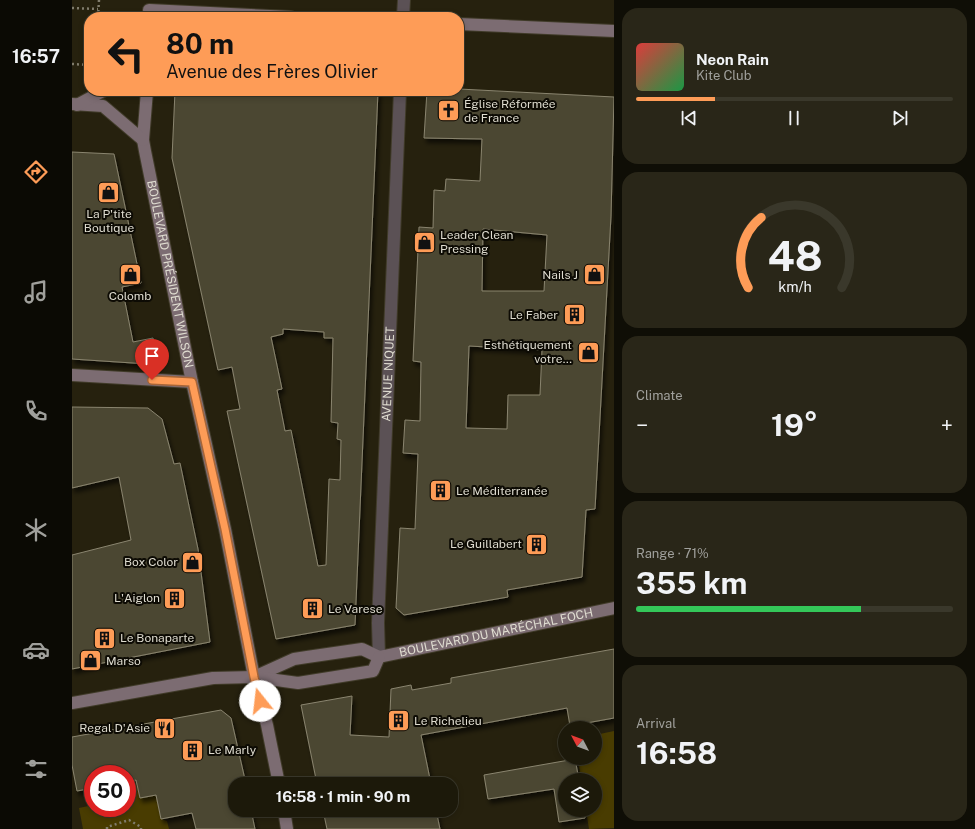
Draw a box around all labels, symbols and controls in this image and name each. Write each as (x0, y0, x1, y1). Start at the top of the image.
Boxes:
text: 80 m (166, 27, 234, 60)
icon: left (100, 28, 152, 80)
text: 16:57 (12, 46, 60, 67)
text: Neon Rain (696, 51, 769, 68)
text: Avenue des Frères Olivier (166, 61, 378, 82)
text: Kite Club (696, 68, 751, 83)
place label: Église Réformée de France (464, 97, 556, 125)
church icon: Église Réformée de France (435, 98, 461, 124)
icon: previous (678, 107, 700, 129)
icon: pause (783, 107, 805, 129)
icon: next (889, 107, 911, 129)
icon: directions (22, 158, 50, 186)
street label: BOULEVARD PRÉSIDENT WILSON (144, 179, 196, 369)
shop icon: La P'tite Boutique (96, 180, 122, 206)
place label: La P'tite Boutique (84, 207, 134, 235)
place label: Leader Clean Pressing (440, 228, 514, 256)
shop icon: Leader Clean Pressing (411, 229, 437, 255)
text: 48 (767, 231, 822, 280)
shop icon: Colomb (117, 262, 143, 288)
shop icon: Nails J (581, 262, 607, 288)
place label: Nails J (542, 268, 578, 282)
icon: music (22, 278, 50, 306)
text: km/h (778, 278, 811, 295)
place label: Colomb (109, 289, 151, 303)
building icon: Le Faber (561, 302, 587, 328)
place label: Le Faber (509, 308, 558, 322)
street label: AVENUE NIQUET (379, 326, 397, 422)
place label: Esthétiquement votre... (484, 338, 572, 366)
pin (135, 339, 169, 380)
shop icon: Esthétiquement votre... (575, 339, 601, 365)
icon: arrive (141, 345, 163, 367)
text: Climate (636, 388, 683, 403)
icon: phone (22, 397, 50, 425)
text: 19° (771, 407, 818, 443)
text: − (636, 412, 648, 438)
text: + (941, 412, 953, 438)
building icon: Le Méditerranée (427, 478, 453, 504)
place label: Le Méditerranée (456, 484, 548, 498)
icon: climate (22, 516, 50, 544)
building icon: Le Guillabert (524, 531, 550, 557)
place label: Le Guillabert (450, 537, 522, 551)
text: Range · 71% (636, 546, 709, 561)
shop icon: Box Color (180, 549, 206, 575)
place label: Box Color (124, 555, 178, 569)
text: 355 km (636, 565, 747, 601)
building icon: L'Aiglon (162, 585, 188, 611)
place label: L'Aiglon (114, 591, 160, 605)
building icon: Le Varese (300, 596, 326, 622)
place label: Le Varese (328, 602, 383, 616)
street label: BOULEVARD DU MARÉCHAL FOCH (398, 606, 594, 660)
building icon: Le Bonaparte (91, 625, 117, 651)
place label: Le Bonaparte (120, 631, 194, 645)
icon: car (22, 636, 50, 664)
shop icon: Marso (77, 648, 103, 674)
place label: Marso (106, 654, 141, 668)
position arrow (239, 680, 281, 722)
building icon: Le Richelieu (386, 708, 412, 734)
place label: Le Richelieu (414, 714, 482, 728)
restaurant icon: Regal D'Asie (152, 715, 178, 741)
text: Arrival (636, 716, 676, 731)
place label: Regal D'Asie (79, 721, 150, 735)
north arrow (558, 721, 602, 765)
map controls (558, 721, 602, 817)
text: 16:58 (636, 735, 717, 771)
building icon: Le Marly (180, 737, 206, 763)
place label: Le Marly (208, 743, 257, 757)
icon: filters (22, 755, 50, 783)
speed limit sign: 50 (84, 765, 136, 817)
button: layers (558, 773, 602, 817)
text: 16:58 · 1 min · 90 m (276, 788, 410, 805)

